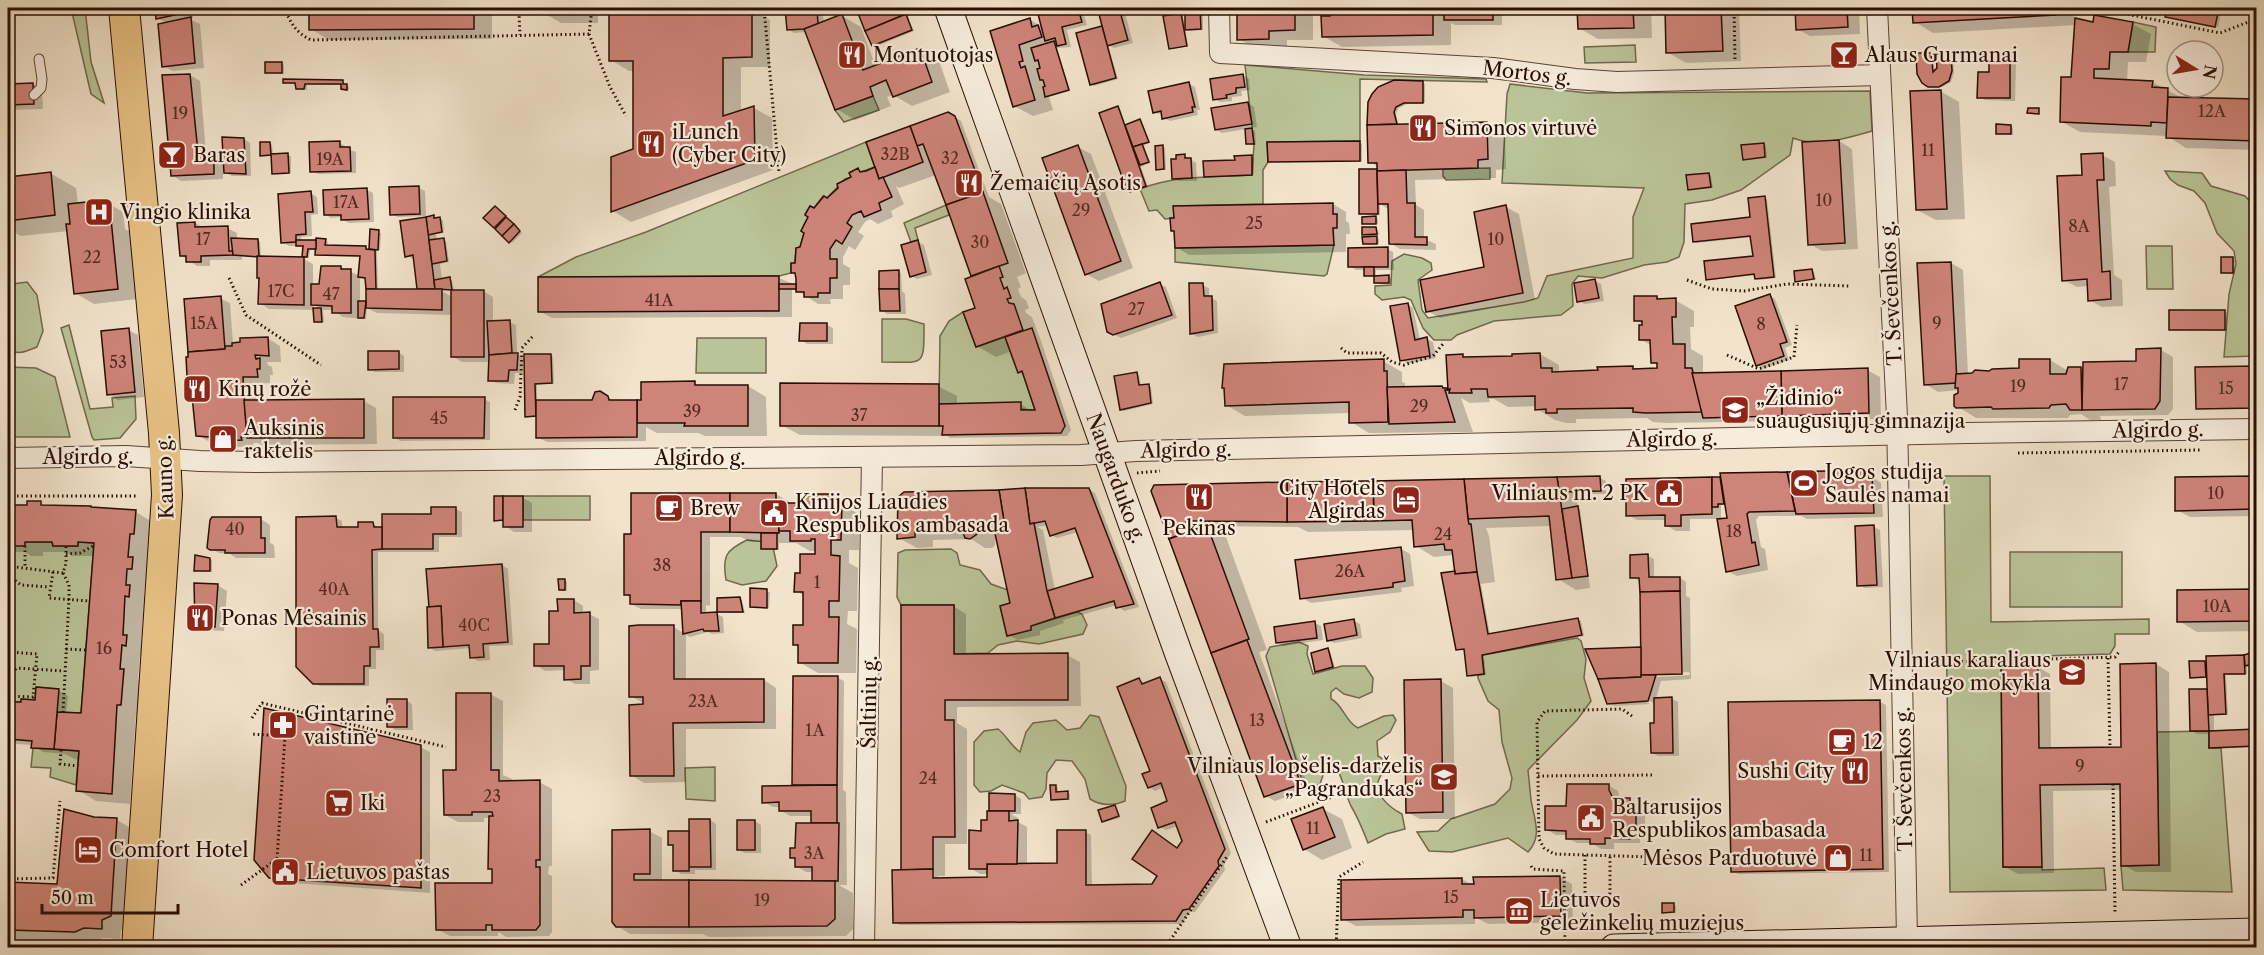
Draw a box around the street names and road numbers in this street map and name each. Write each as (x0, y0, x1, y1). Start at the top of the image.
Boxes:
street label: Mortos g. (1481, 56, 1573, 90)
street label: T. Ševčenkos g. (1874, 220, 1907, 366)
street label: Naugarduko g. (1081, 410, 1151, 546)
street label: Algirdo g. (2111, 417, 2204, 443)
street label: Algirdo g. (1625, 426, 1718, 452)
street label: Kauno g. (152, 434, 178, 520)
street label: Algirdo g. (1139, 437, 1232, 463)
street label: Algirdo g. (41, 445, 134, 469)
street label: Algirdo g. (653, 446, 746, 470)
street label: Šaltinių g. (855, 655, 882, 749)
street label: T. Ševčenkos g. (1890, 706, 1917, 852)

